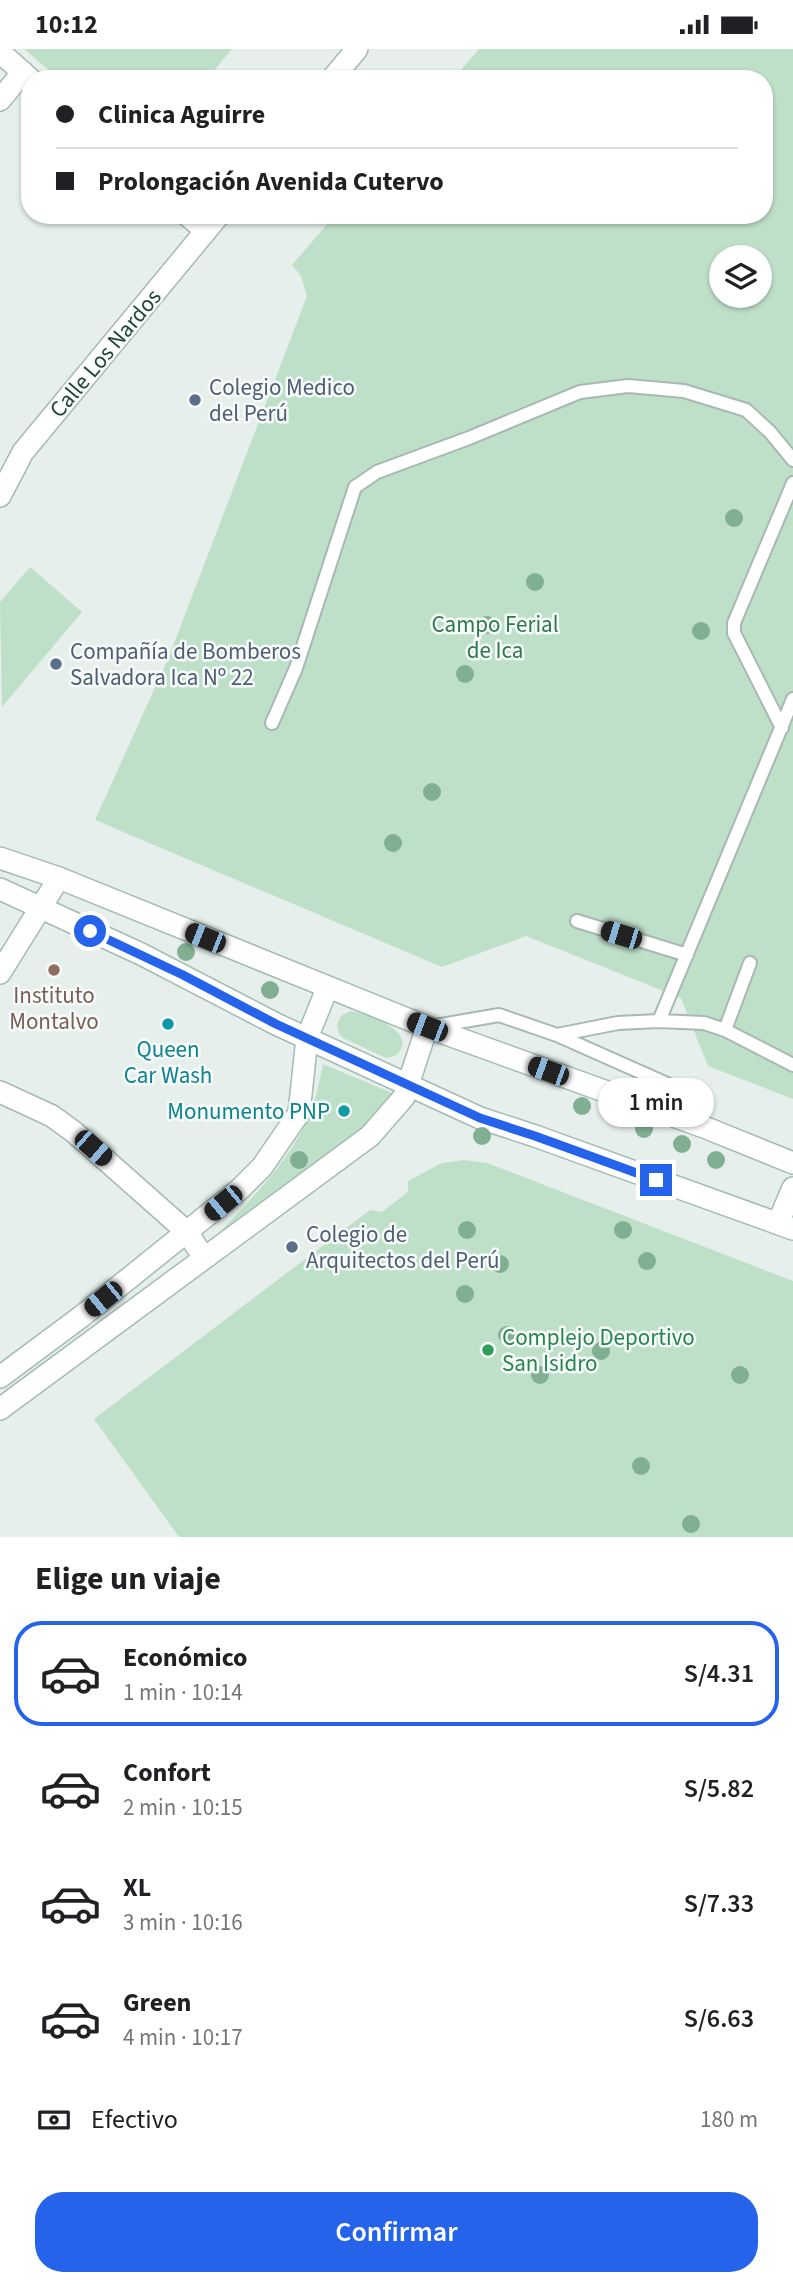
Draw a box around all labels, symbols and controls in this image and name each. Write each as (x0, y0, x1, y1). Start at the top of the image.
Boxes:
text: 10:12 (35, 6, 98, 43)
text: Clinica Aguirre (98, 96, 265, 133)
text: Prolongación Avenida Cutervo (98, 163, 444, 200)
map controls (709, 245, 772, 308)
button: layers (709, 245, 772, 308)
street label: Calle Los Nardos (42, 282, 169, 425)
place label: Colegio Medico del Perú (209, 371, 355, 430)
marker: Colegio Medico del Perú (187, 392, 203, 408)
park label: Campo Ferial de Ica (431, 608, 559, 667)
place label: Compañía de Bomberos Salvadora Ica Nº 22 (70, 635, 301, 694)
marker: Compañía de Bomberos Salvadora Ica Nº 22 (48, 656, 64, 672)
route start (74, 915, 106, 947)
car (598, 919, 645, 951)
car (182, 920, 229, 956)
marker: Instituto Montalvo (46, 962, 62, 978)
place label: Instituto Montalvo (9, 979, 99, 1038)
car (404, 1010, 451, 1044)
marker: Queen Car Wash (160, 1016, 176, 1032)
place label: Queen Car Wash (124, 1033, 212, 1092)
car (525, 1054, 572, 1088)
callout: 1 min (598, 1079, 714, 1127)
text: 1 min (629, 1086, 683, 1119)
place label: Monumento PNP (167, 1095, 330, 1128)
marker: Monumento PNP (336, 1103, 352, 1119)
car (71, 1126, 116, 1170)
route end (640, 1164, 672, 1196)
car (201, 1182, 246, 1224)
place label: Colegio de Arquitectos del Perú (306, 1218, 499, 1277)
marker: Colegio de Arquitectos del Perú (284, 1239, 300, 1255)
car (81, 1278, 126, 1320)
place label: Complejo Deportivo San Isidro (502, 1321, 695, 1380)
marker: Complejo Deportivo San Isidro (480, 1342, 496, 1358)
text: Elige un viaje (35, 1556, 221, 1602)
text: Económico (123, 1639, 248, 1676)
icon: car (39, 1642, 102, 1705)
text: S/4.31 (684, 1655, 754, 1692)
text: 1 min · 10:14 (123, 1676, 243, 1709)
text: Confort (123, 1754, 211, 1791)
icon: car (39, 1757, 102, 1820)
text: S/5.82 (684, 1770, 754, 1807)
text: 2 min · 10:15 (123, 1791, 243, 1824)
text: XL (123, 1869, 151, 1906)
icon: car (39, 1872, 102, 1935)
text: S/7.33 (684, 1885, 754, 1922)
text: 3 min · 10:16 (123, 1906, 243, 1939)
text: Green (123, 1984, 191, 2021)
icon: car (39, 1987, 102, 2050)
text: S/6.63 (684, 2000, 754, 2037)
text: 4 min · 10:17 (123, 2021, 243, 2054)
icon: cash (35, 2101, 73, 2139)
text: Efectivo (91, 2101, 178, 2138)
text: 180 m (700, 2103, 758, 2136)
button: Confirmar (35, 2192, 758, 2272)

